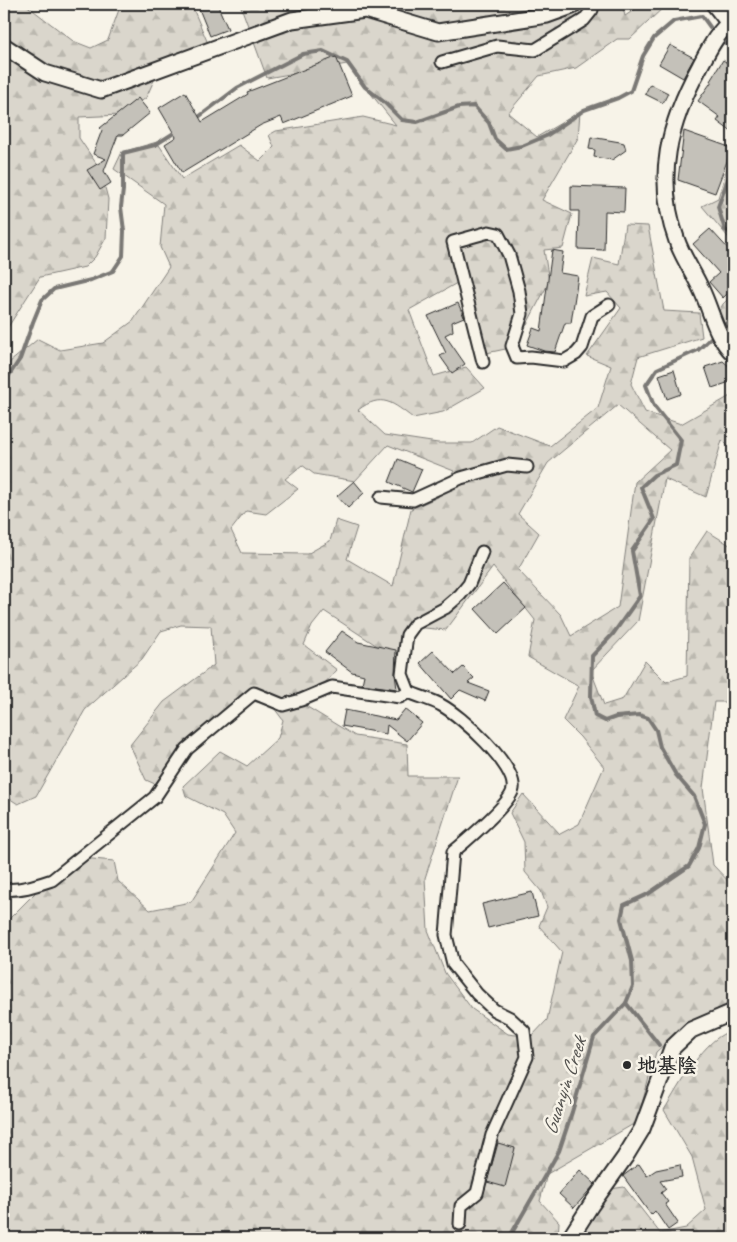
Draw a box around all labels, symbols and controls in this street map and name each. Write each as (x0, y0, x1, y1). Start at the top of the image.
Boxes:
water label: Guanyin Creek (536, 1031, 593, 1138)
place label: 地基陰 (637, 1053, 697, 1078)
marker: 地基陰 (621, 1059, 633, 1071)

